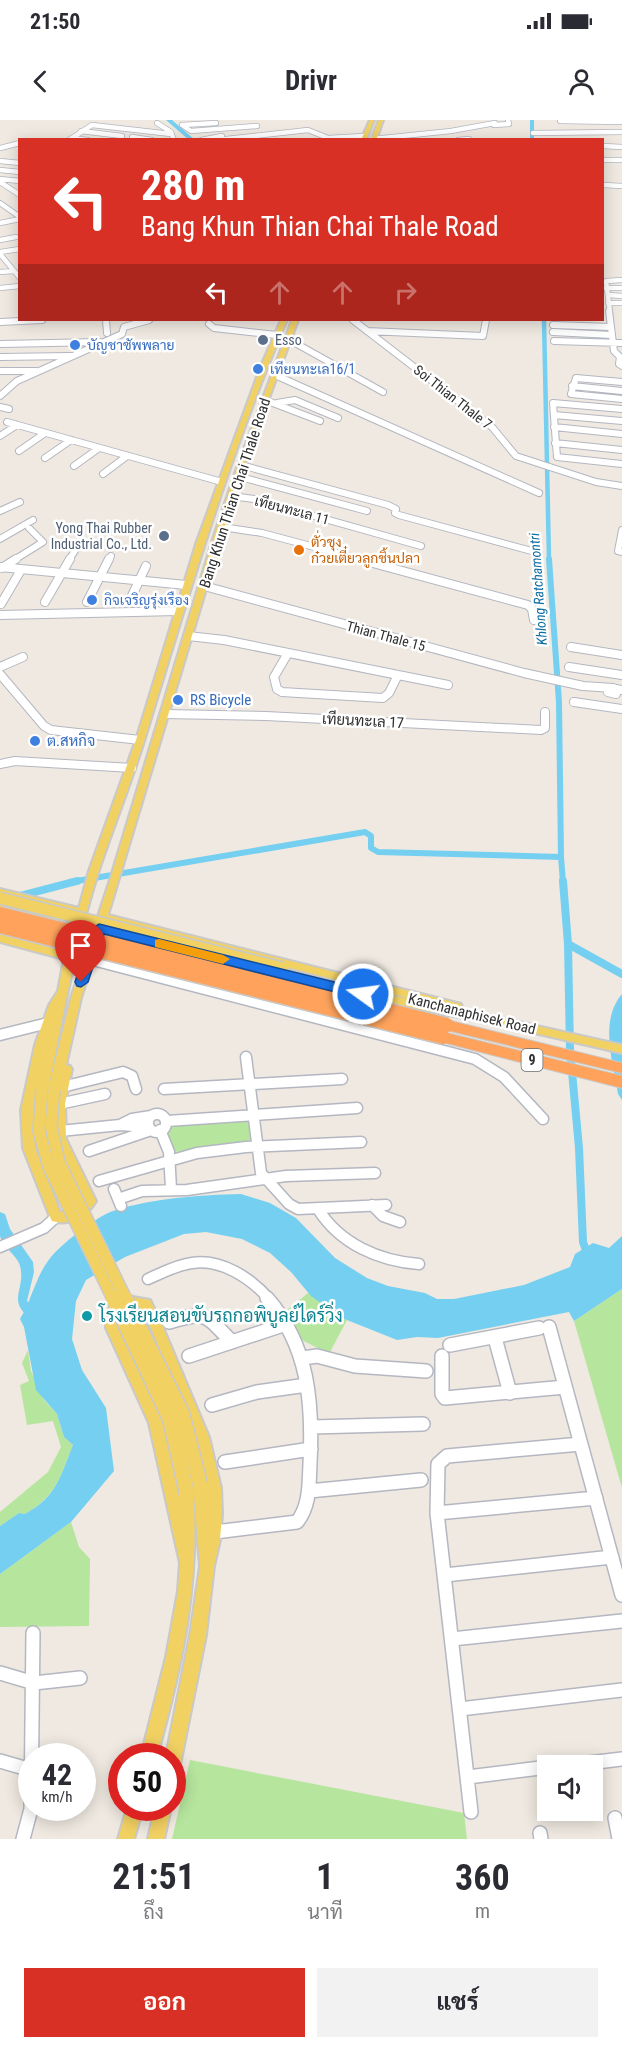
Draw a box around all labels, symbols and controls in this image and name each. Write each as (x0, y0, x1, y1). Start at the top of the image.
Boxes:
text: 21:50 (30, 9, 81, 34)
icon: back (24, 65, 57, 98)
text: Drivr (285, 65, 337, 97)
icon: person (565, 65, 598, 98)
text: 280 m (141, 161, 246, 210)
icon: left (42, 162, 120, 240)
text: Bang Khun Thian Chai Thale Road (141, 211, 499, 243)
icon: left (200, 276, 233, 309)
icon: ahead (263, 276, 296, 309)
icon: ahead (326, 276, 359, 309)
icon: right (389, 276, 422, 309)
place label: Esso (275, 332, 302, 348)
marker: Esso (256, 333, 270, 347)
place label: บัญชาซัพพลาย (87, 337, 175, 354)
marker: บัญชาซัพพลาย (68, 338, 82, 352)
place label: เทียนทะเล16/1 (270, 360, 356, 377)
marker: เทียนทะเล16/1 (251, 362, 265, 376)
street label: Soi Thian Thale 7 (411, 362, 495, 433)
street label: Bang Khun Thian Chai Thale Road (196, 396, 274, 590)
street label: เทียนทะเล 11 (253, 491, 331, 528)
place label: Yong Thai Rubber Industrial Co., Ltd. (51, 520, 152, 552)
marker: Yong Thai Rubber Industrial Co., Ltd. (157, 529, 171, 543)
place label: ตั่วซุง ก๋วยเตี๋ยวลูกชิ้นปลา (311, 530, 420, 568)
water label: Khlong Ratchamontri (526, 532, 550, 646)
marker: ตั่วซุง ก๋วยเตี๋ยวลูกชิ้นปลา (292, 543, 306, 557)
place label: กิจเจริญรุ่งเรือง (104, 591, 189, 610)
marker: กิจเจริญรุ่งเรือง (85, 593, 99, 607)
street label: Thian Thale 15 (345, 618, 427, 654)
place label: RS Bicycle (190, 691, 251, 709)
marker: RS Bicycle (171, 693, 185, 707)
street label: เทียนทะเล 17 (322, 709, 405, 732)
place label: ต.สหกิจ (47, 732, 95, 750)
marker: ต.สหกิจ (28, 734, 42, 748)
pin (55, 920, 106, 982)
icon: arrive (64, 929, 97, 962)
position arrow (331, 962, 395, 1026)
street label: Kanchanaphisek Road (406, 989, 538, 1039)
road number: 9 (522, 1049, 542, 1071)
place label: โรงเรียนสอนขับรถกอพิบูลย์ไดร์วิ่ง (98, 1301, 343, 1329)
marker: โรงเรียนสอนขับรถกอพิบูลย์ไดร์วิ่ง (80, 1309, 94, 1323)
speed limit sign: 50 (108, 1743, 186, 1821)
map controls (537, 1755, 603, 1821)
button: sound (537, 1755, 603, 1821)
text: 42 (42, 1757, 72, 1792)
text: km/h (42, 1788, 72, 1806)
text: 21:51 (112, 1856, 195, 1898)
text: 1 (316, 1856, 334, 1898)
text: 360 (455, 1857, 510, 1899)
text: m (475, 1899, 490, 1923)
text: ถึง (143, 1900, 164, 1924)
text: นาที (307, 1900, 343, 1924)
button: ออก (24, 1968, 305, 2037)
button: แชร์ (317, 1968, 598, 2037)

